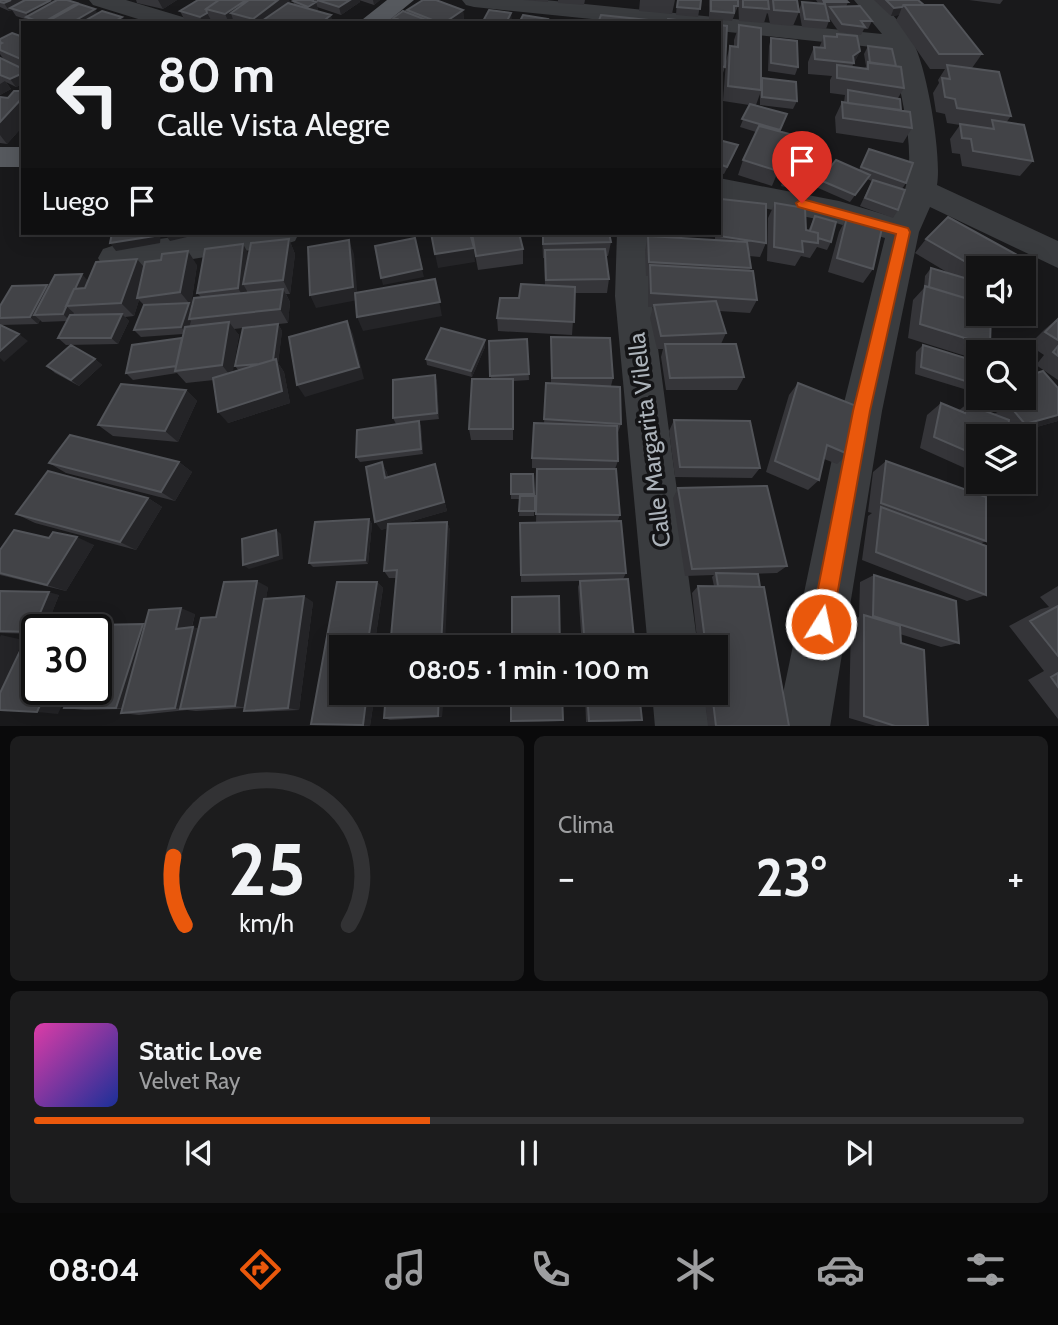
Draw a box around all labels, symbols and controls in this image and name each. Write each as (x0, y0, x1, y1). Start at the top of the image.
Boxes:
text: 80 m (157, 45, 275, 104)
icon: left (42, 49, 133, 140)
text: Calle Vista Alegre (157, 105, 390, 144)
pin (772, 131, 832, 203)
icon: arrive (783, 142, 821, 180)
icon: arrive (123, 182, 161, 220)
text: Luego (42, 185, 109, 217)
map controls (966, 256, 1036, 494)
button: sound (966, 256, 1036, 326)
street label: Calle Margarita Vilella (621, 331, 677, 549)
button: search (966, 340, 1036, 410)
button: layers (966, 424, 1036, 494)
position arrow (784, 587, 858, 661)
speed limit sign: 30 (21, 614, 112, 705)
text: 08:05 · 1 min · 100 m (408, 654, 649, 686)
text: Clima (558, 811, 614, 839)
text: 25 (228, 825, 306, 913)
text: 23° (756, 846, 826, 909)
text: − (558, 854, 575, 901)
text: + (1007, 854, 1024, 901)
text: km/h (240, 907, 294, 937)
text: Static Love (139, 1035, 262, 1067)
text: Velvet Ray (139, 1067, 240, 1095)
icon: previous (180, 1134, 218, 1172)
icon: pause (510, 1134, 548, 1172)
icon: next (840, 1134, 878, 1172)
icon: directions (236, 1245, 285, 1294)
icon: music (381, 1245, 430, 1294)
icon: phone (526, 1245, 575, 1294)
icon: climate (671, 1245, 720, 1294)
icon: car (816, 1245, 865, 1294)
icon: filters (961, 1245, 1010, 1294)
text: 08:04 (48, 1250, 140, 1289)

